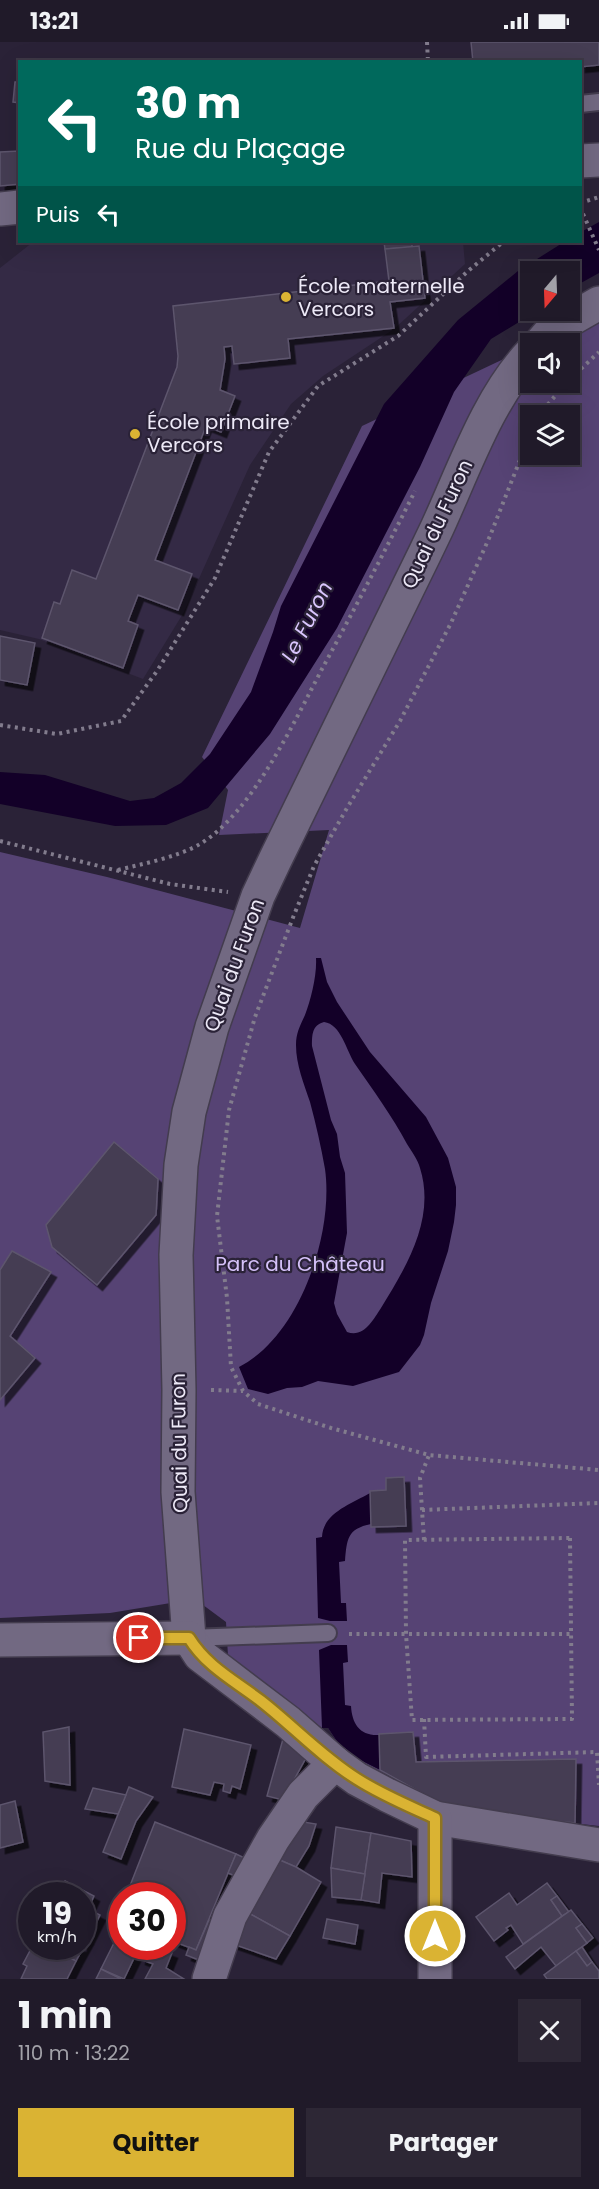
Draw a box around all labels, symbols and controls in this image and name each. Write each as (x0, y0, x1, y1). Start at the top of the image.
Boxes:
text: 13:21 (30, 6, 79, 37)
text: 30 m (135, 74, 241, 133)
icon: left (36, 84, 114, 162)
text: Rue du Plaçage (135, 130, 346, 167)
icon: left (92, 198, 125, 231)
text: Puis (36, 199, 80, 230)
north arrow (520, 261, 580, 321)
map controls (520, 261, 580, 465)
place label: École maternelle Vercors (298, 272, 465, 323)
marker: École maternelle Vercors (279, 290, 293, 304)
button: sound (520, 333, 580, 393)
button: layers (520, 405, 580, 465)
place label: École primaire Vercors (147, 408, 290, 459)
marker: École primaire Vercors (128, 427, 142, 441)
street label: Quai du Furon (395, 455, 479, 593)
water label: Le Furon (274, 576, 339, 667)
street label: Quai du Furon (197, 894, 271, 1036)
park label: Parc du Château (215, 1250, 385, 1278)
street label: Quai du Furon (164, 1373, 194, 1513)
pin (113, 1612, 164, 1663)
icon: arrive (122, 1621, 155, 1654)
speed limit sign: 30 (108, 1882, 186, 1960)
text: 19 (42, 1892, 72, 1935)
position arrow (403, 1904, 467, 1968)
text: km/h (37, 1926, 77, 1947)
text: 1 min (18, 1990, 112, 2041)
button: close (518, 1999, 581, 2062)
text: 110 m · 13:22 (18, 2039, 130, 2067)
button: Quitter (18, 2108, 294, 2177)
button: Partager (306, 2108, 581, 2177)

